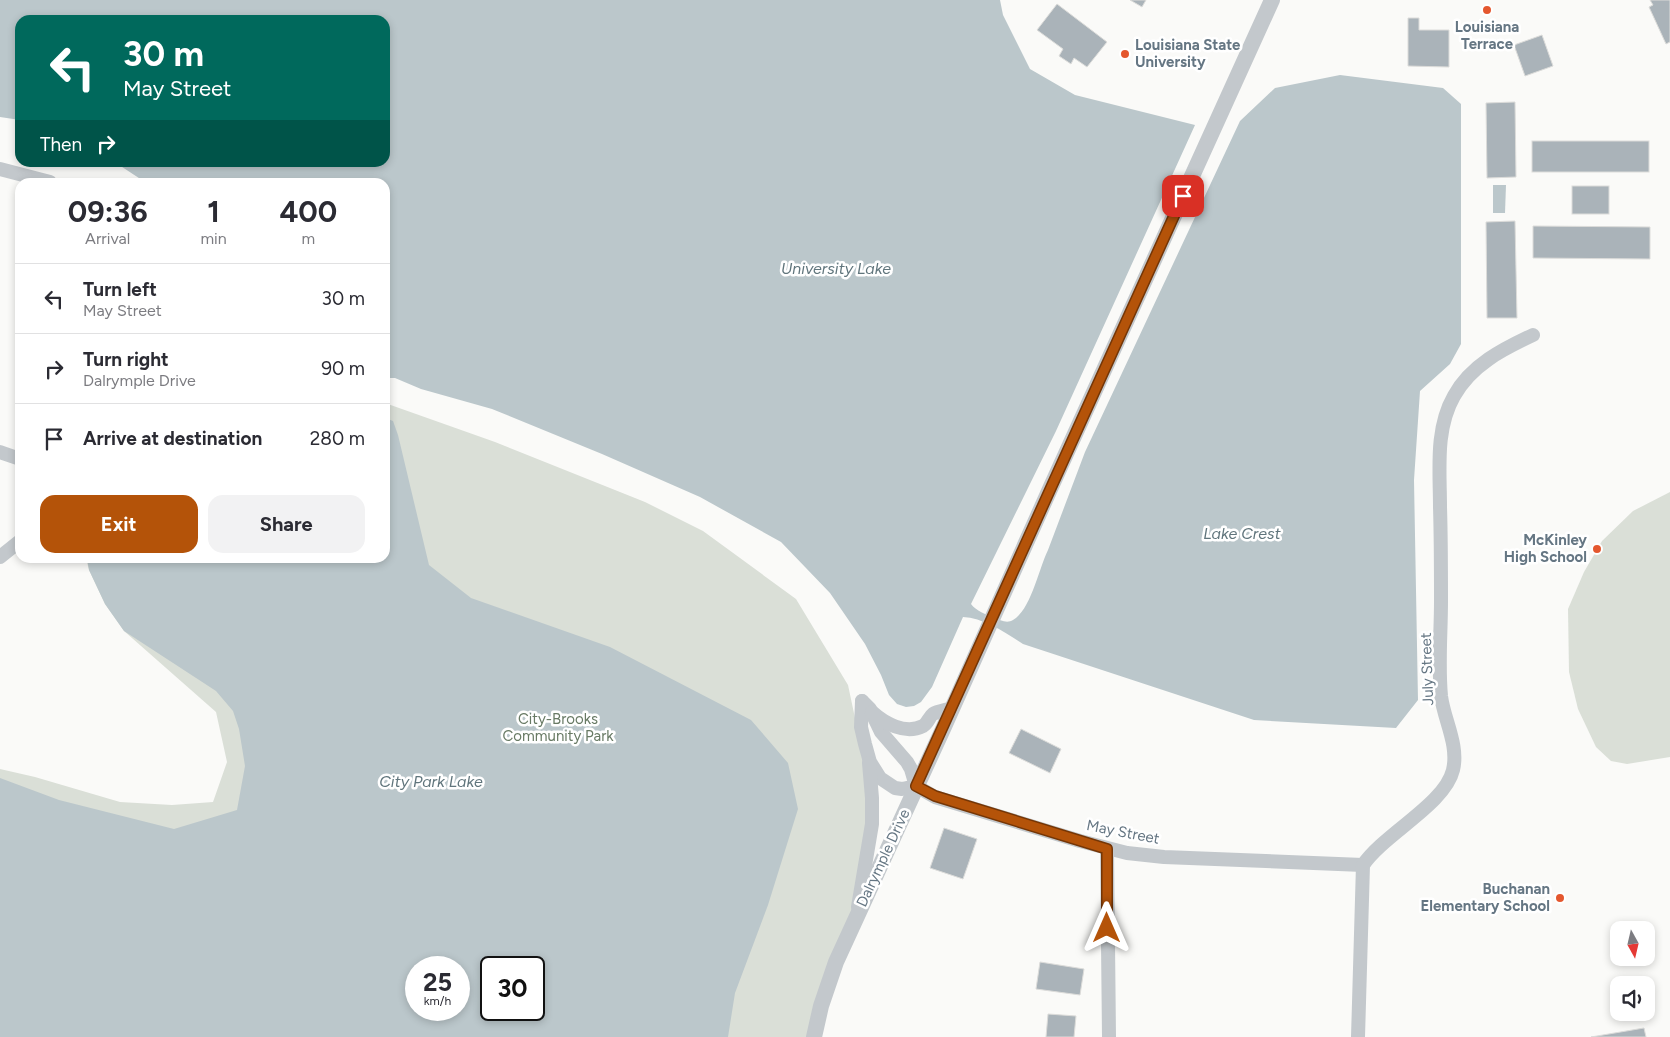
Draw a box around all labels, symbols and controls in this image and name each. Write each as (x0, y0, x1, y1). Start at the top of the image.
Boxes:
marker: Louisiana Terrace (1481, 4, 1493, 16)
place label: Louisiana Terrace (1455, 18, 1519, 53)
text: 30 m (123, 33, 204, 75)
icon: left (40, 35, 105, 100)
place label: Louisiana State University (1135, 36, 1241, 71)
marker: Louisiana State University (1119, 48, 1131, 60)
text: May Street (123, 75, 231, 102)
icon: right (92, 130, 120, 158)
text: Then (40, 133, 82, 156)
pin (1162, 175, 1204, 217)
icon: arrive (1169, 182, 1197, 210)
text: 09:36 (68, 193, 148, 230)
text: 1 (207, 193, 220, 230)
text: 400 (279, 193, 337, 230)
text: Arrival (85, 229, 130, 248)
text: min (200, 229, 227, 248)
text: m (302, 229, 315, 248)
water label: University Lake (781, 259, 891, 278)
text: Turn left (83, 278, 157, 301)
icon: left (40, 285, 68, 313)
text: 30 m (322, 287, 365, 310)
text: May Street (83, 301, 162, 320)
text: Turn right (83, 348, 169, 371)
icon: right (40, 355, 68, 383)
text: 90 m (321, 357, 365, 380)
text: Dalrymple Drive (83, 371, 196, 390)
icon: arrive (40, 425, 68, 453)
text: Arrive at destination (83, 427, 262, 450)
text: 280 m (310, 427, 365, 450)
button: Exit (40, 495, 198, 553)
button: Share (208, 495, 365, 553)
water label: Lake Crest (1203, 524, 1282, 543)
place label: McKinley High School (1504, 531, 1587, 566)
marker: McKinley High School (1591, 543, 1603, 555)
street label: July Street (1417, 632, 1437, 706)
park label: City-Brooks Community Park (502, 710, 614, 745)
water label: City Park Lake (379, 772, 483, 791)
street label: Dalrymple Drive (852, 806, 914, 910)
street label: May Street (1085, 816, 1161, 848)
place label: Buchanan Elementary School (1421, 880, 1550, 915)
marker: Buchanan Elementary School (1554, 892, 1566, 904)
position arrow (1080, 901, 1132, 953)
north arrow (1610, 921, 1655, 966)
map controls (1610, 921, 1655, 1021)
speed limit sign: 30 (480, 956, 545, 1021)
text: 25 (423, 967, 452, 997)
button: sound (1610, 976, 1655, 1021)
text: km/h (424, 994, 451, 1008)

